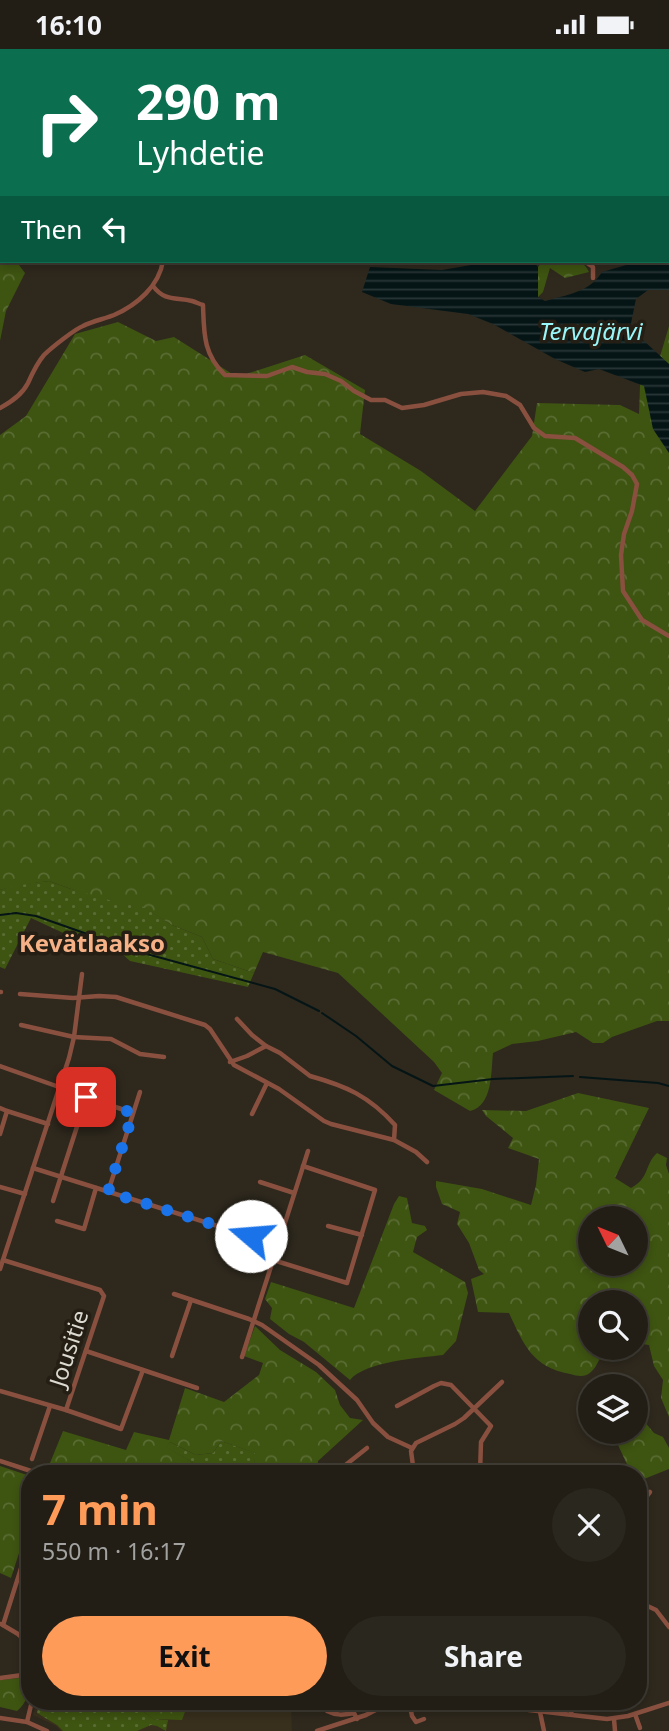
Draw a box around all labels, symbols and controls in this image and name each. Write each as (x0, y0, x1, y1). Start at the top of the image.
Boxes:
text: 16:10 (35, 7, 102, 43)
text: 290 m (136, 68, 281, 134)
icon: right (21, 77, 112, 168)
text: Lyhdetie (136, 131, 264, 174)
icon: left (96, 210, 134, 248)
text: Then (21, 211, 82, 247)
water label: Tervajärvi (539, 314, 644, 347)
district label: Kevätlaakso (19, 926, 165, 959)
pin (56, 1067, 116, 1127)
icon: arrive (67, 1078, 105, 1116)
position arrow (214, 1199, 288, 1273)
north arrow (578, 1206, 648, 1276)
map controls (578, 1206, 648, 1444)
button: search (578, 1290, 648, 1360)
street label: Jousitie (40, 1306, 95, 1392)
button: layers (578, 1374, 648, 1444)
text: 7 min (42, 1480, 158, 1537)
button: close (552, 1488, 626, 1562)
text: 550 m · 16:17 (42, 1535, 186, 1567)
button: Exit (42, 1616, 327, 1696)
button: Share (341, 1616, 626, 1696)

